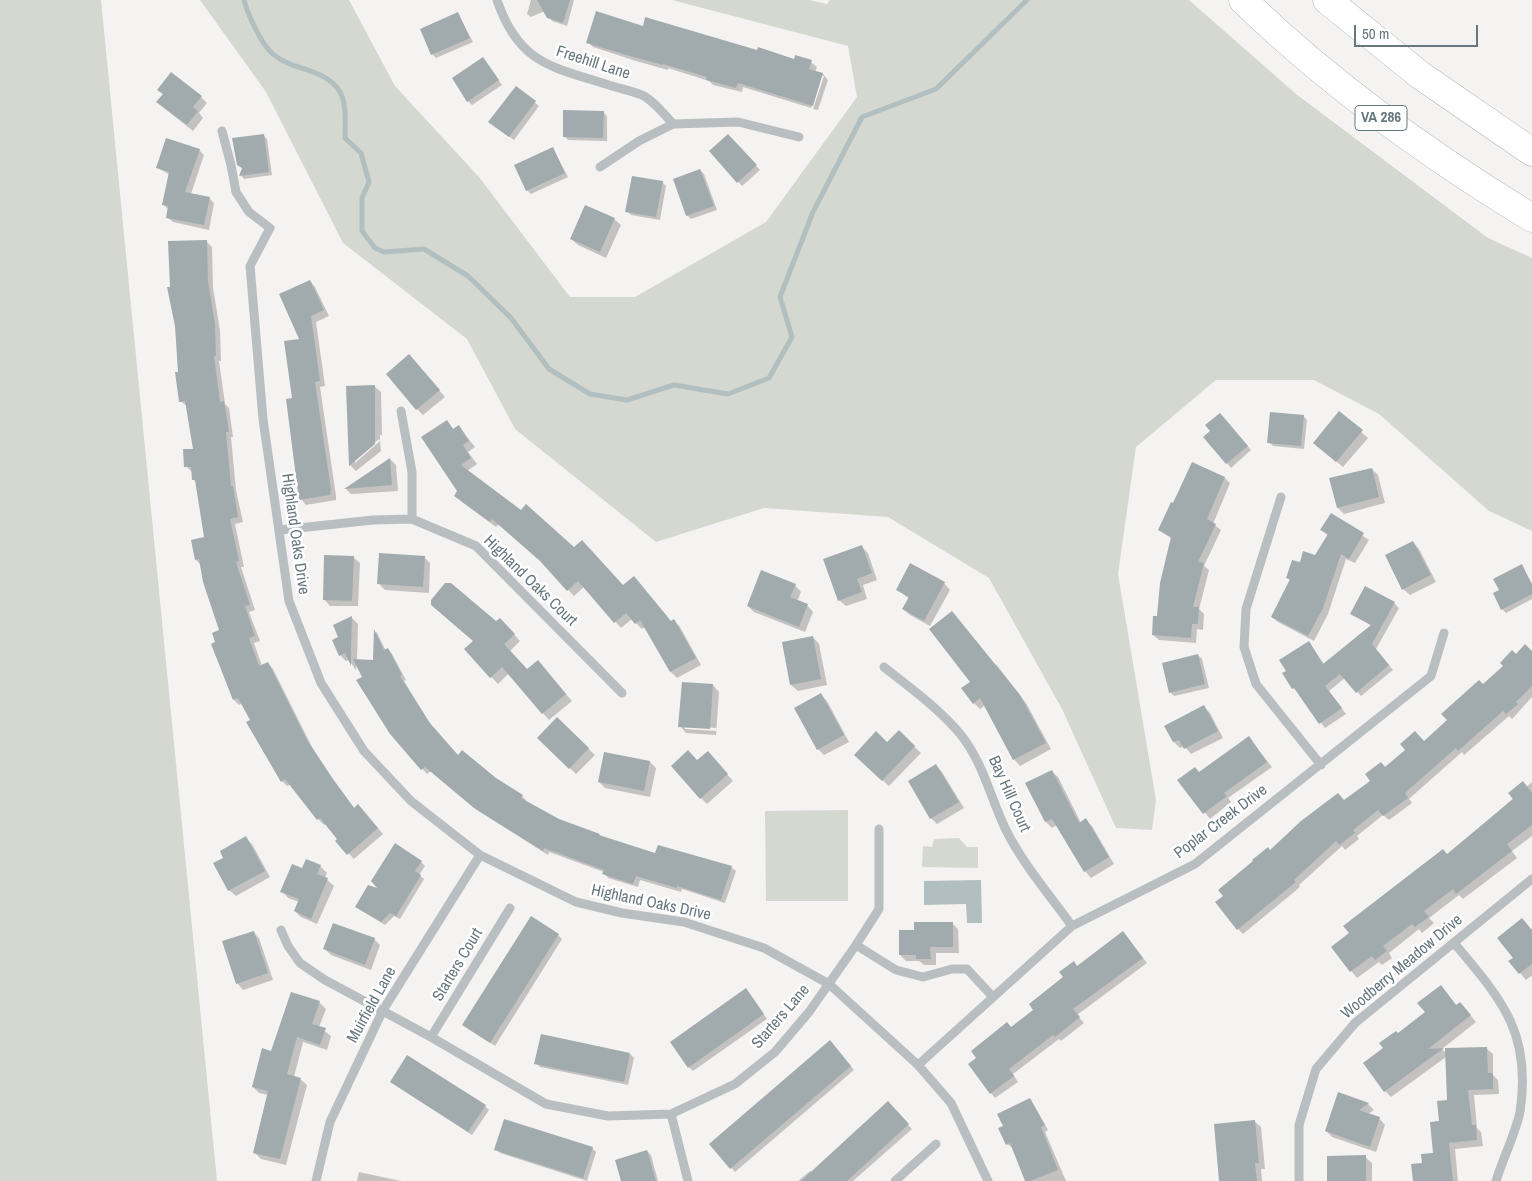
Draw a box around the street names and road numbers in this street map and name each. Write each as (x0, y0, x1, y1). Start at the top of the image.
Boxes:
street label: Freehill Lane (554, 42, 632, 84)
road number: VA 286 (1355, 106, 1407, 130)
street label: Highland Oaks Drive (277, 472, 313, 596)
street label: Highland Oaks Court (479, 532, 581, 630)
street label: Bay Hill Court (984, 753, 1034, 835)
street label: Poplar Creek Drive (1171, 781, 1271, 863)
street label: Highland Oaks Drive (589, 881, 713, 925)
street label: Woodberry Meadow Drive (1338, 911, 1466, 1023)
street label: Starters Court (429, 925, 487, 1005)
street label: Muirfield Lane (343, 964, 401, 1046)
street label: Starters Lane (748, 981, 814, 1053)

